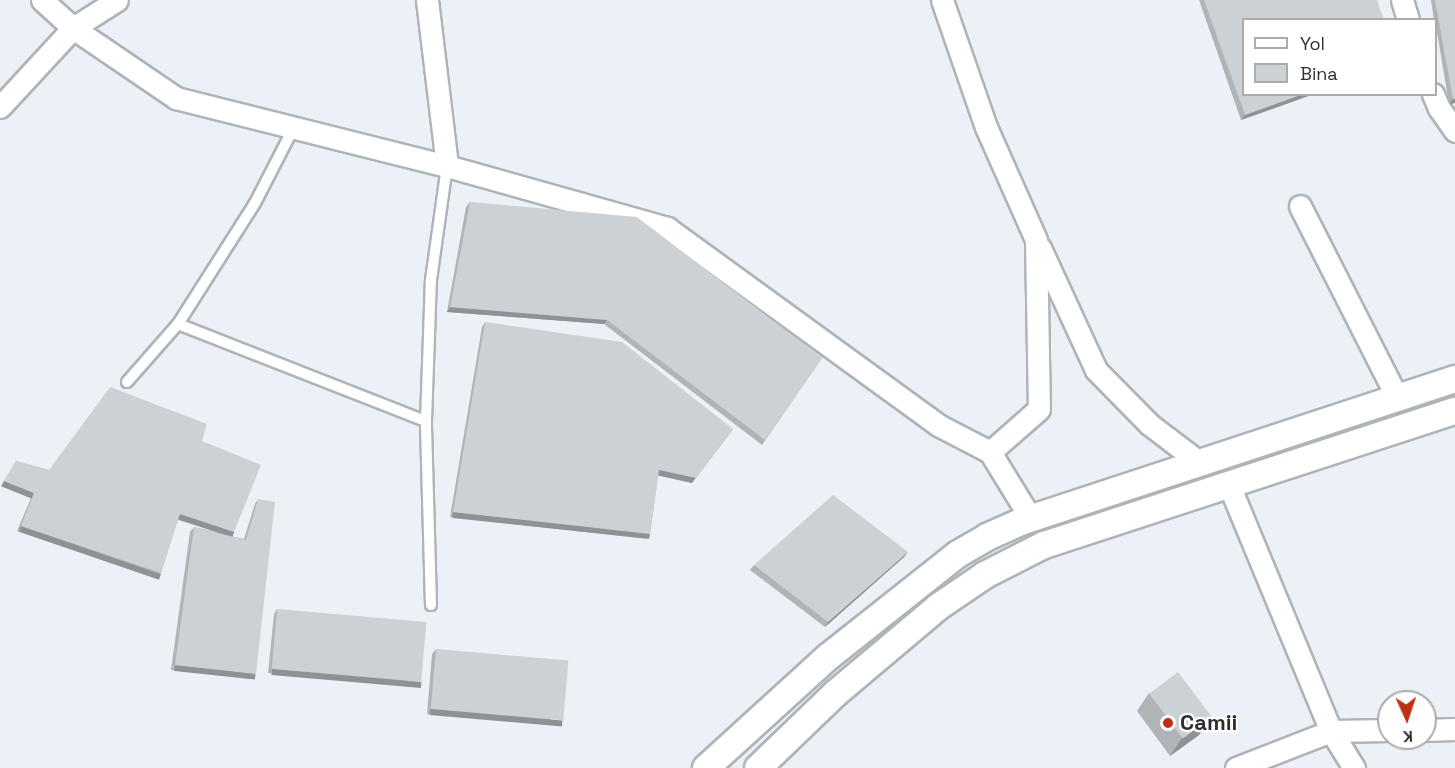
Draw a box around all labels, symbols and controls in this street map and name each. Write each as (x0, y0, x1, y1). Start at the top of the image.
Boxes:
legend (1242, 18, 1437, 96)
text: Yol (1300, 32, 1325, 55)
text: Bina (1300, 62, 1338, 85)
north arrow (1377, 690, 1437, 750)
place label: Camii (1180, 710, 1237, 736)
marker: Camii (1161, 716, 1175, 730)
text: K (1402, 726, 1413, 747)

